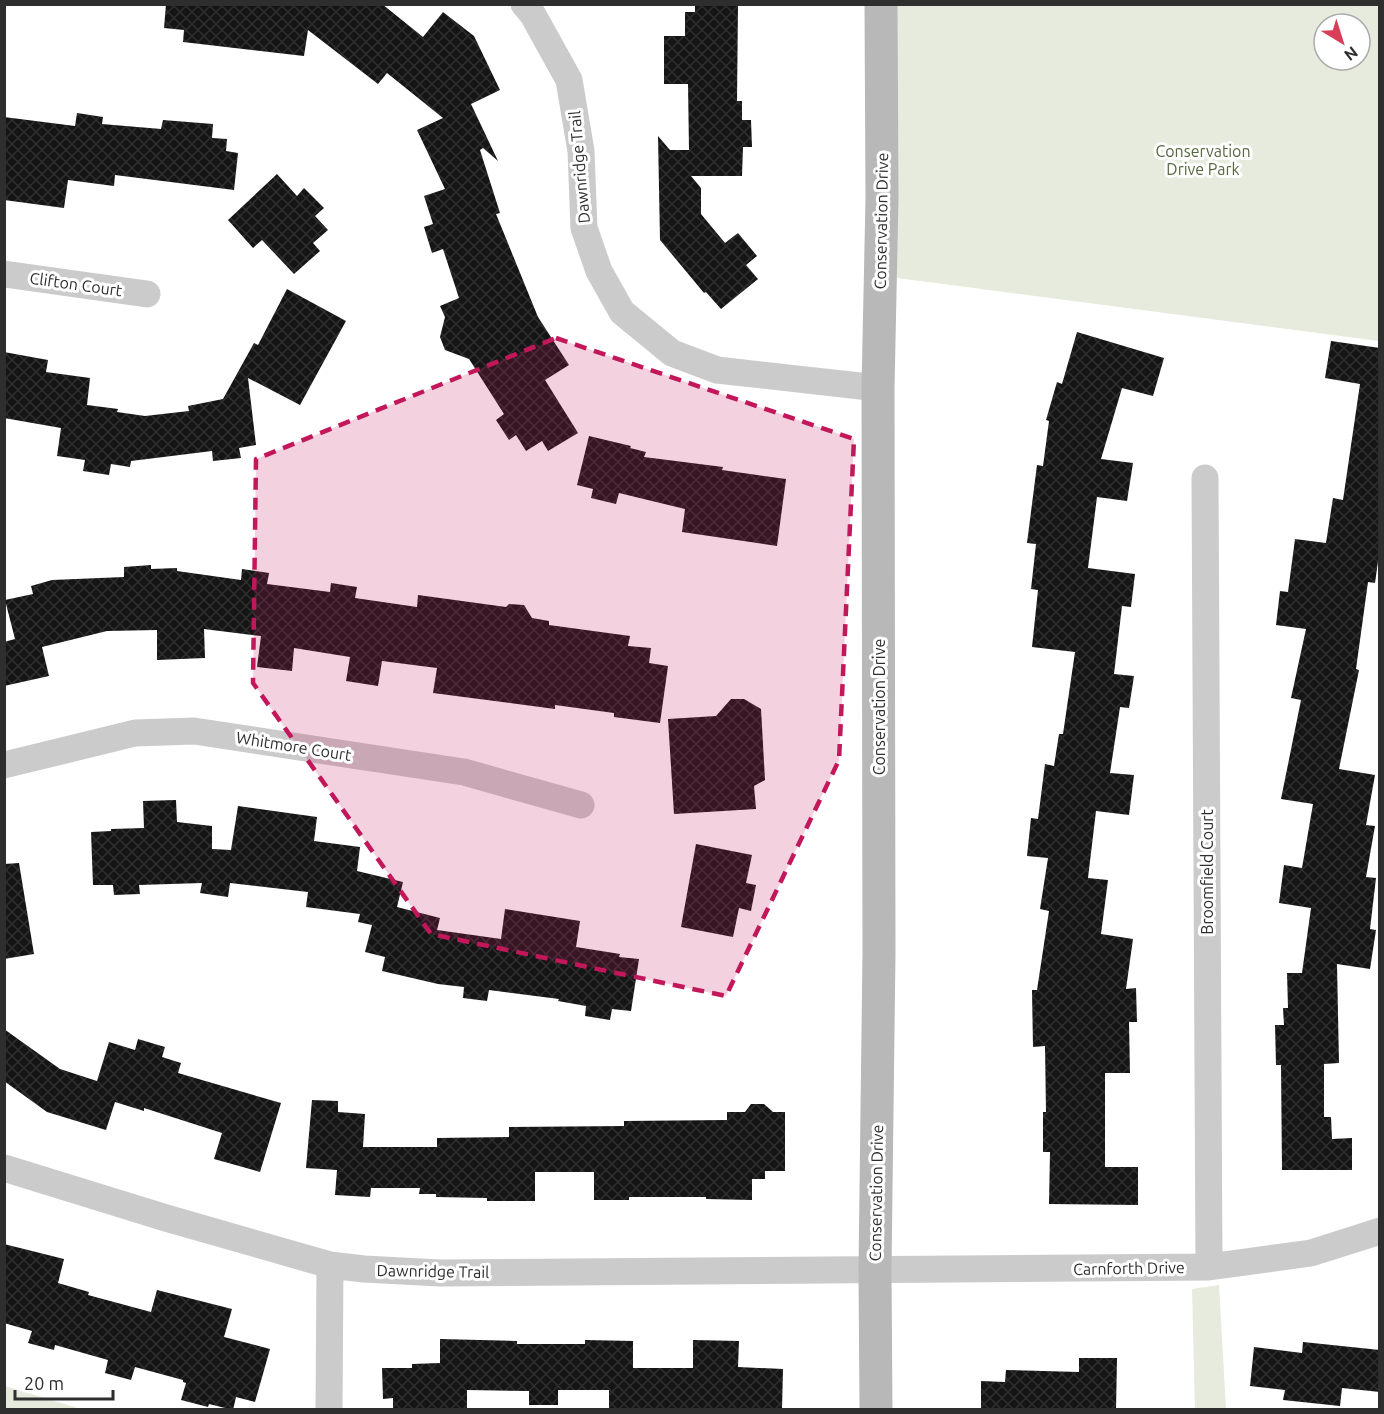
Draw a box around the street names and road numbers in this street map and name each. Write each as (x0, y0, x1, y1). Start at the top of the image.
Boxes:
street label: Dawnridge Trail (565, 110, 593, 224)
street label: Conservation Drive (871, 153, 891, 289)
street label: Clifton Court (29, 269, 124, 299)
street label: Conservation Drive (870, 639, 888, 775)
street label: Whitmore Court (235, 728, 354, 764)
street label: Broomfield Court (1198, 809, 1216, 935)
street label: Conservation Drive (866, 1125, 886, 1261)
street label: Carnforth Drive (1073, 1258, 1185, 1278)
street label: Dawnridge Trail (376, 1261, 490, 1281)

